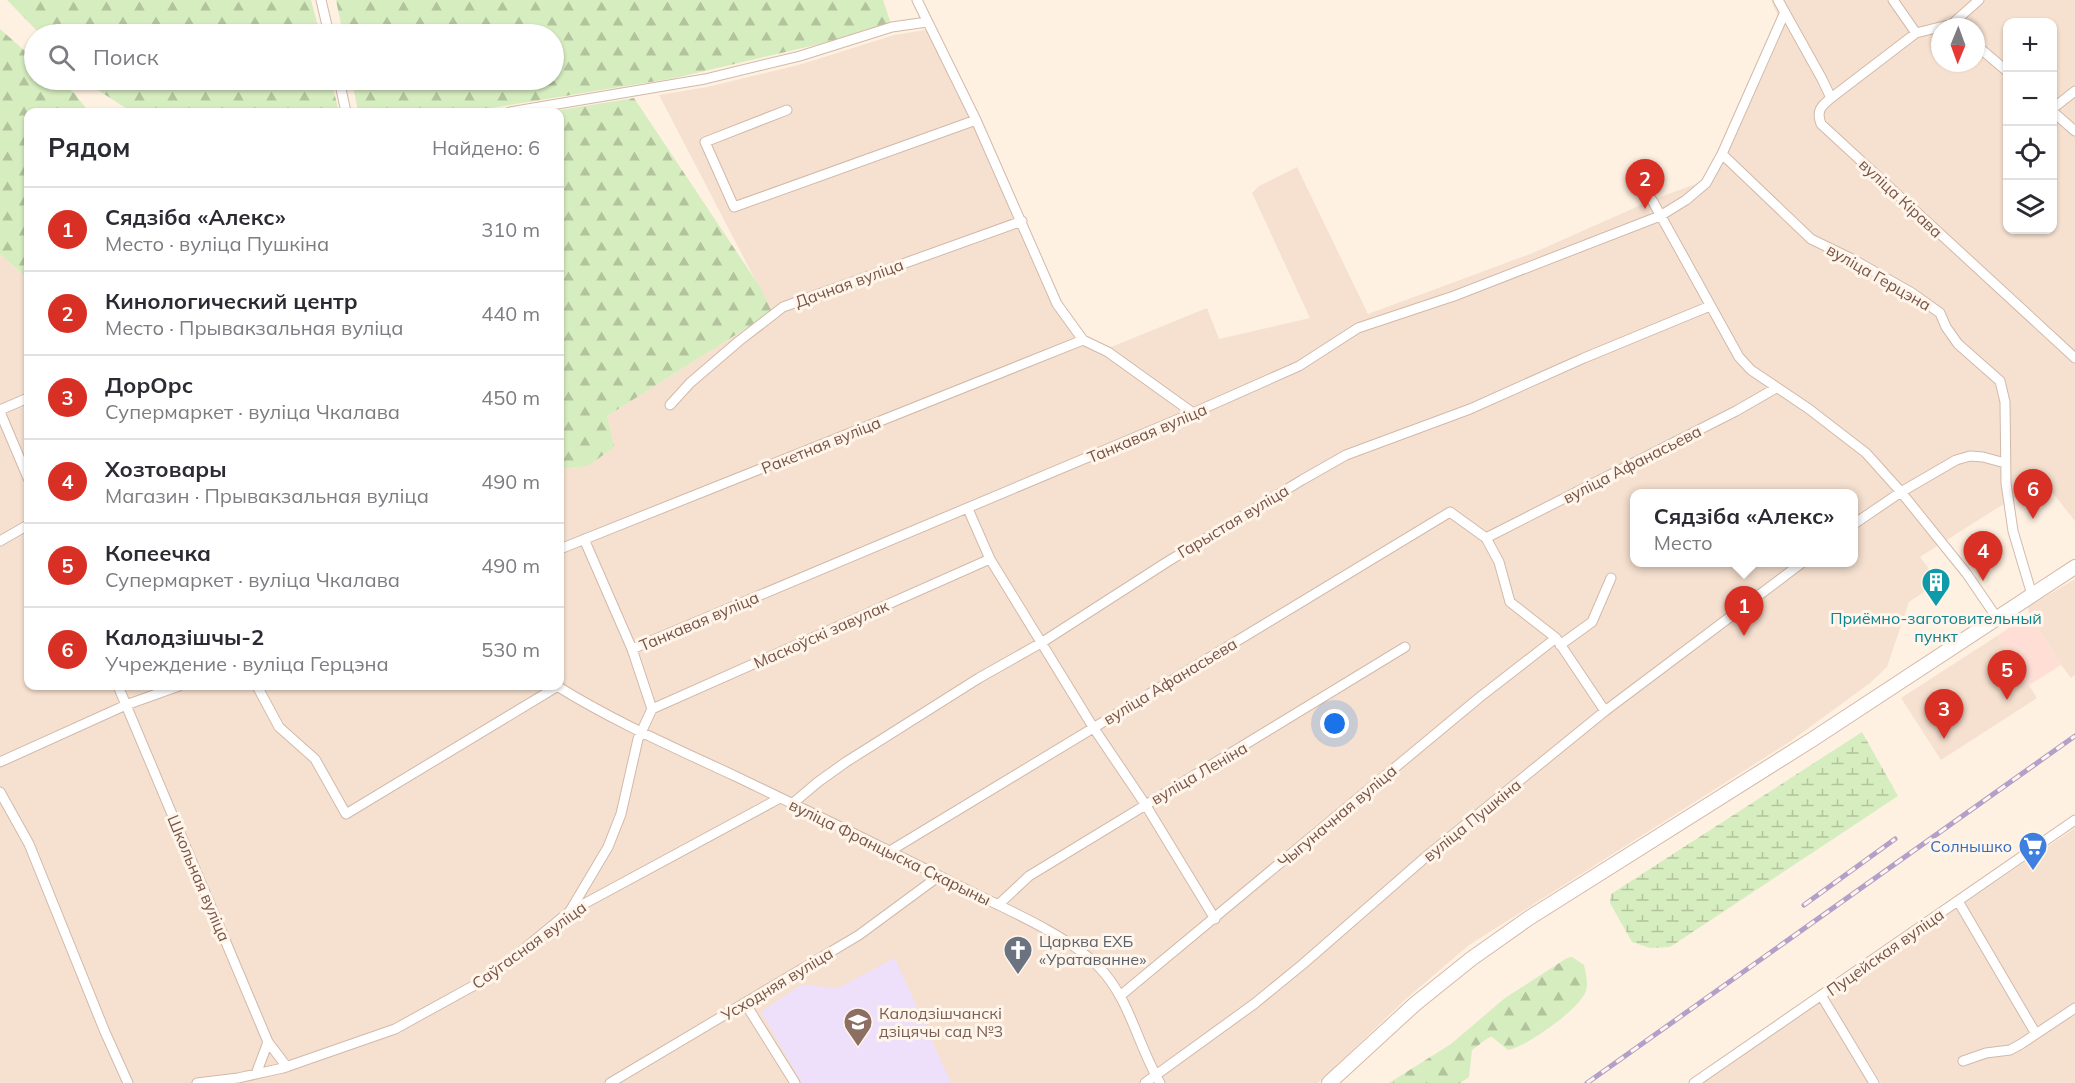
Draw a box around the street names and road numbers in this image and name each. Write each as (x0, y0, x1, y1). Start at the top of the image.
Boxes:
street label: вуліца Кірава (1855, 154, 1947, 242)
street label: вуліца Герцэна (1823, 239, 1935, 315)
street label: Дачная вуліца (792, 254, 906, 312)
street label: Танкавая вуліца (1084, 399, 1210, 467)
street label: Ракетная вуліца (758, 412, 884, 478)
street label: вуліца Афанасьева (1560, 420, 1704, 508)
street label: Гарыстая вуліца (1174, 480, 1292, 562)
street label: Танкавая вуліца (636, 587, 762, 655)
street label: Маскоўскі завулак (750, 595, 892, 673)
street label: вуліца Афанасьева (1099, 633, 1241, 729)
street label: вуліца Леніна (1147, 737, 1251, 809)
street label: Чыгуначная вуліца (1273, 760, 1401, 872)
street label: вуліца Пушкіна (1419, 774, 1525, 866)
street label: вуліца Францыска Скарыны (786, 794, 994, 910)
street label: Школьная вуліца (163, 812, 235, 944)
street label: Саўгасная вуліца (468, 897, 590, 993)
street label: Пуцейская вуліца (1823, 904, 1947, 1000)
street label: Усходняя вуліца (717, 943, 836, 1026)

